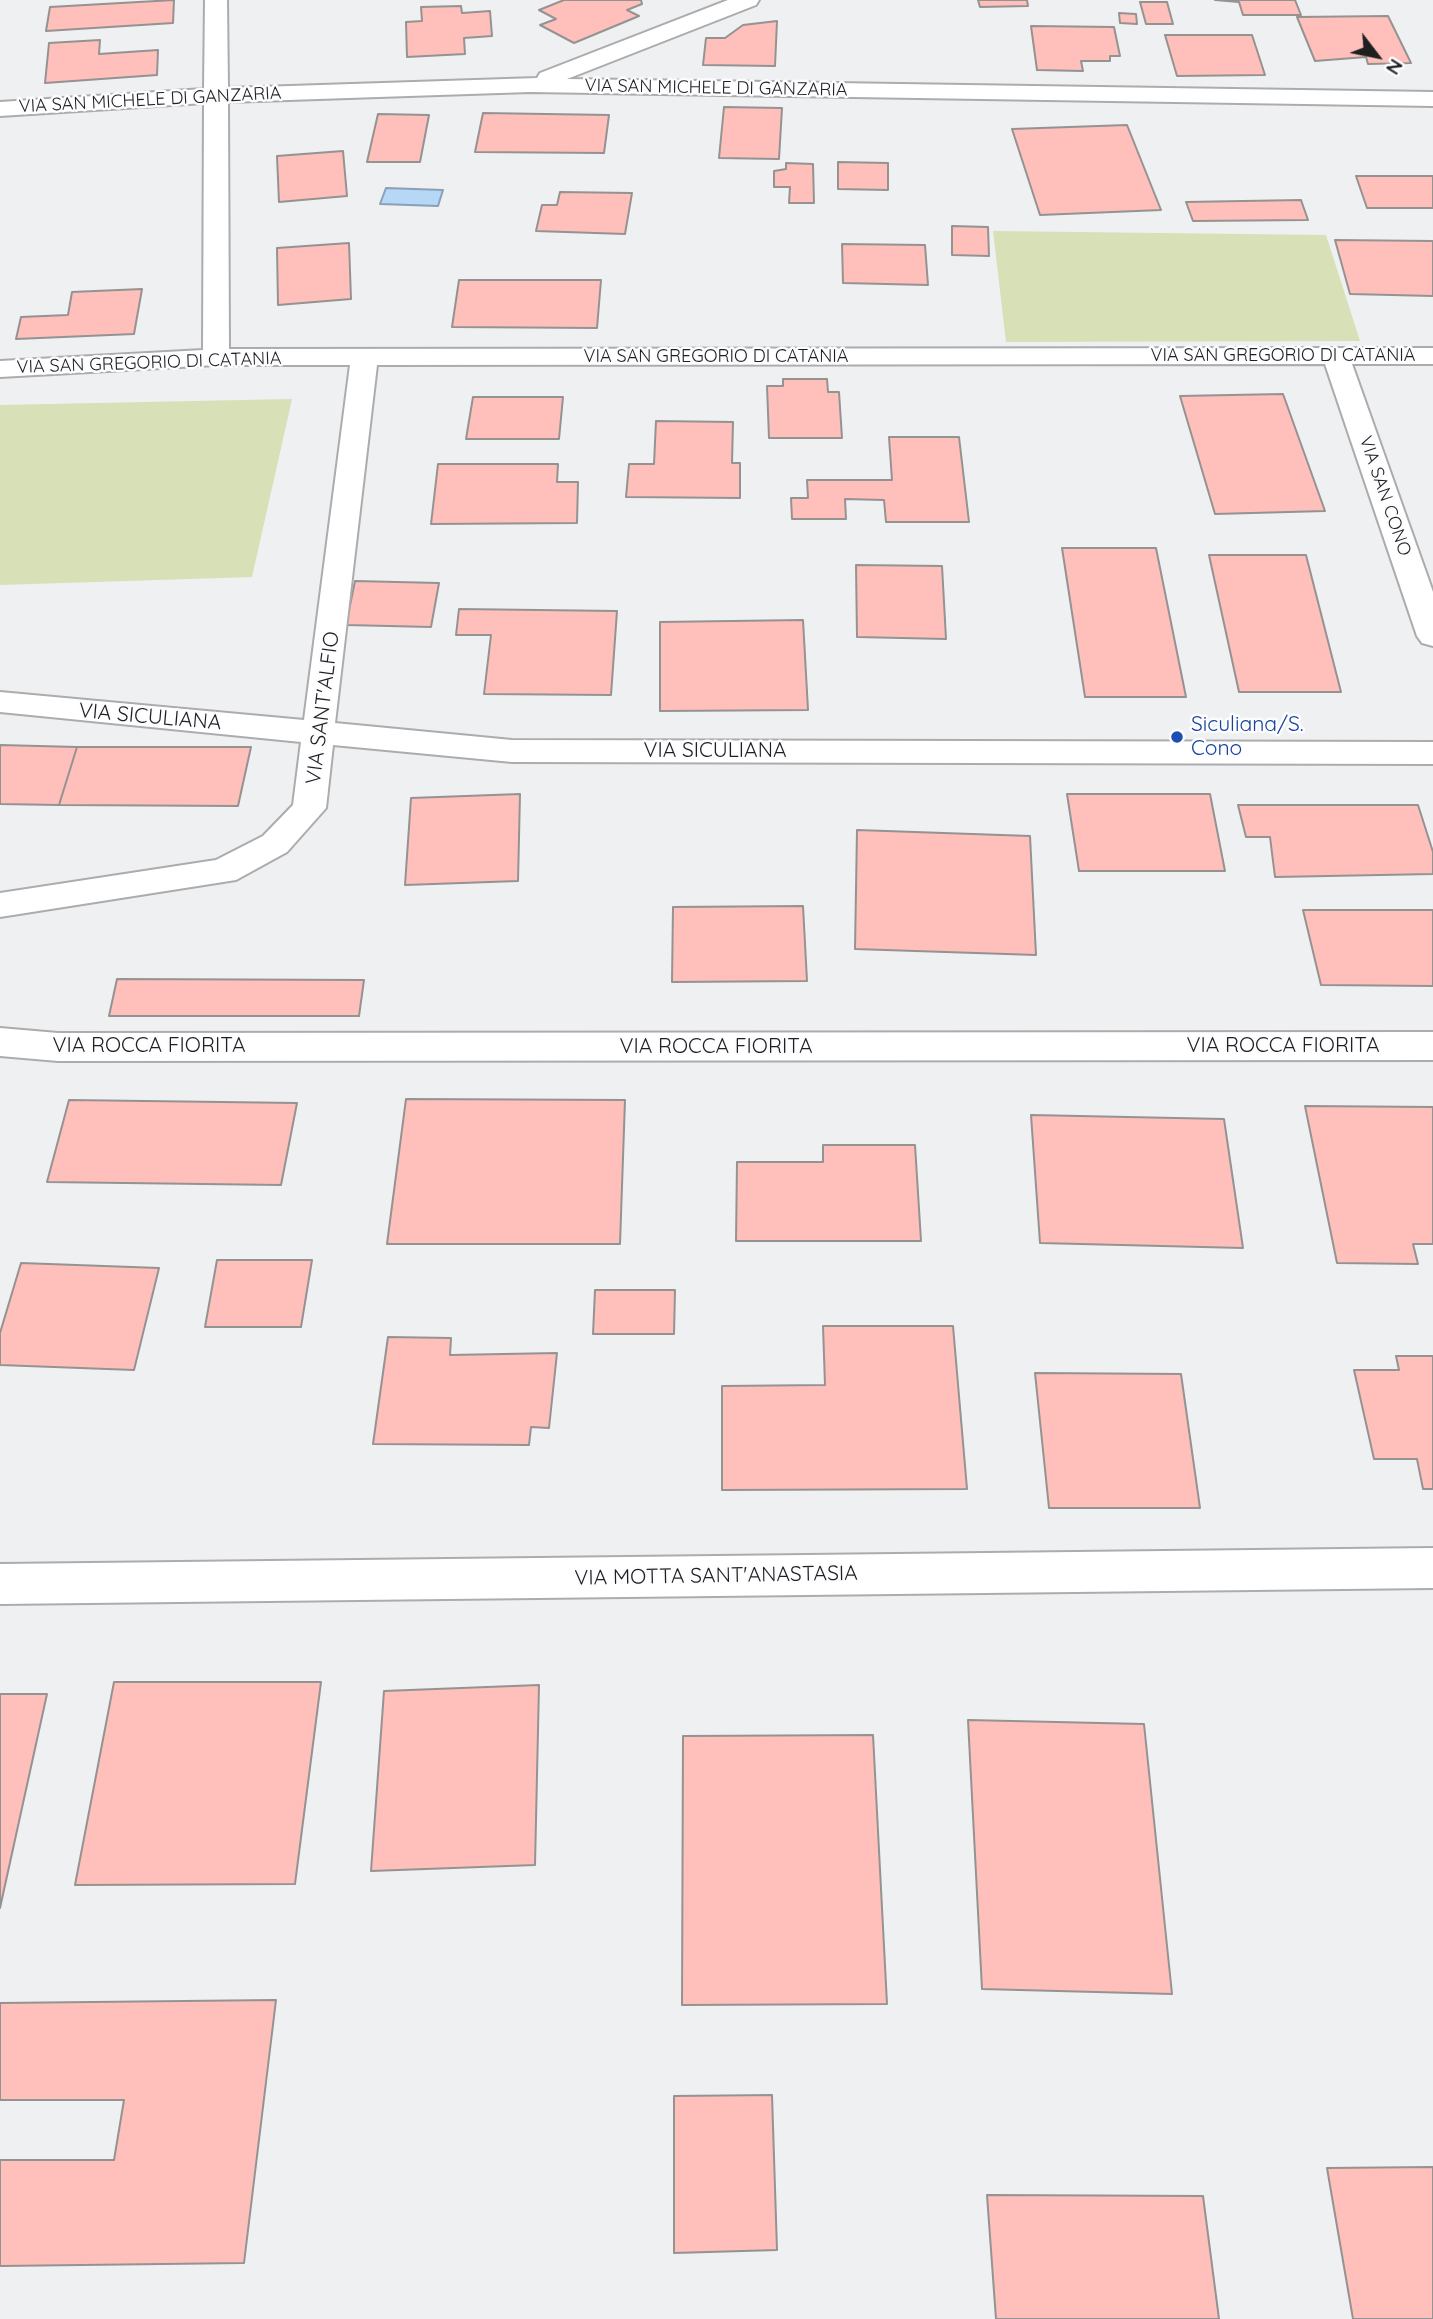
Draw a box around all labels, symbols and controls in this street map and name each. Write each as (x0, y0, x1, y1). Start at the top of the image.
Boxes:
north arrow (1342, 21, 1412, 91)
text: N (1381, 55, 1409, 79)
street label: VIA SAN MICHELE DI GANZARIA (584, 75, 848, 101)
street label: VIA SAN MICHELE DI GANZARIA (18, 82, 282, 118)
street label: VIA SAN GREGORIO DI CATANIA (1151, 345, 1415, 367)
street label: VIA SAN GREGORIO DI CATANIA (584, 346, 848, 368)
street label: VIA SAN GREGORIO DI CATANIA (16, 348, 282, 378)
street label: VIA SAN CONO (1354, 433, 1416, 559)
street label: VIA SANT'ALFIO (301, 630, 345, 786)
street label: VIA SICULIANA (78, 698, 222, 736)
place label: Siculiana/S. Cono (1191, 712, 1304, 762)
marker: Siculiana/S. Cono (1169, 729, 1185, 745)
street label: VIA SICULIANA (643, 738, 787, 764)
street label: VIA ROCCA FIORITA (53, 1033, 245, 1059)
street label: VIA ROCCA FIORITA (1187, 1033, 1379, 1059)
street label: VIA ROCCA FIORITA (620, 1034, 812, 1060)
street label: VIA MOTTA SANT'ANASTASIA (574, 1561, 858, 1591)

